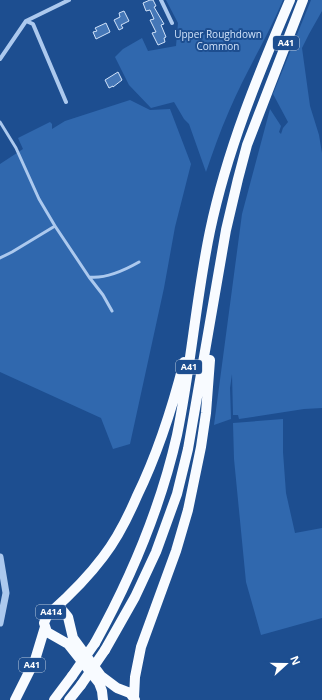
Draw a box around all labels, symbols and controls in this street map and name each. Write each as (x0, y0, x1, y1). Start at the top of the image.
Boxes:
park label: Upper Roughdown Common (174, 27, 262, 53)
road number: A41 (273, 36, 299, 50)
road number: A41 (176, 360, 202, 374)
road number: A414 (36, 605, 66, 619)
north arrow (266, 644, 306, 684)
text: N (287, 653, 304, 667)
road number: A41 (19, 658, 45, 672)

